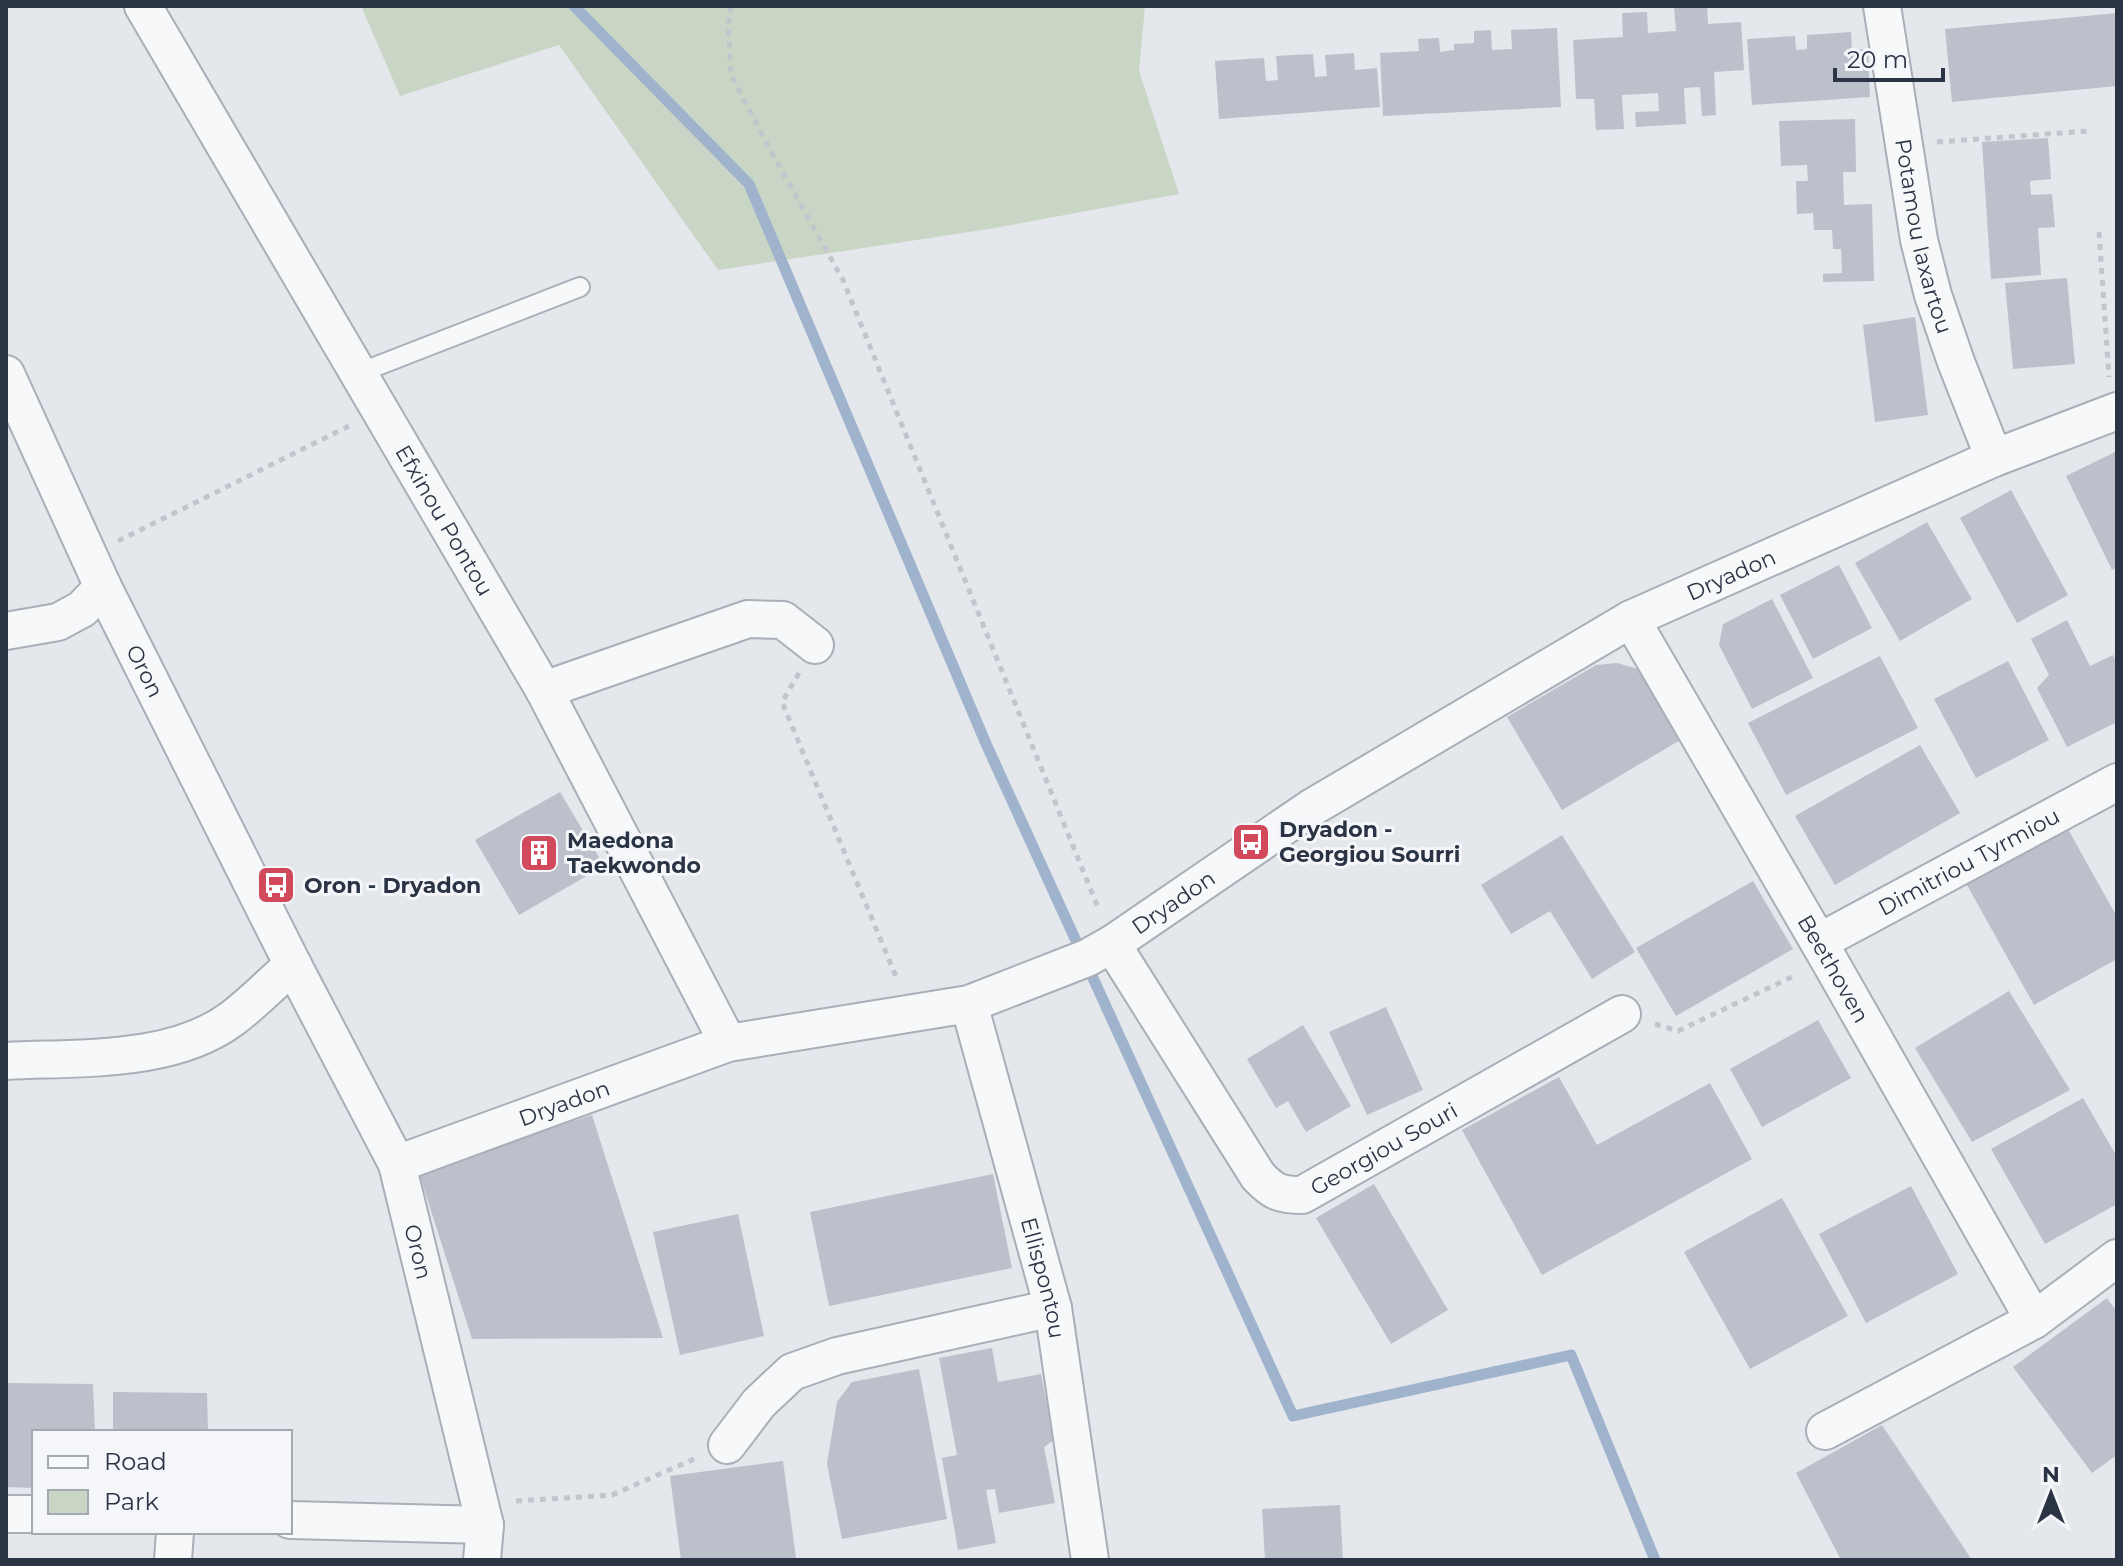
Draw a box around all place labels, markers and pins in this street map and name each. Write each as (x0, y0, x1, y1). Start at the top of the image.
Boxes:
place label: Dryadon - Georgiou Sourri (1279, 816, 1460, 868)
bus stop icon: Dryadon - Georgiou Sourri (1230, 821, 1272, 863)
place label: Maedona Taekwondo (567, 827, 701, 879)
building icon: Maedona Taekwondo (518, 832, 560, 874)
bus stop icon: Oron - Dryadon (255, 864, 297, 906)
place label: Oron - Dryadon (304, 872, 481, 899)

